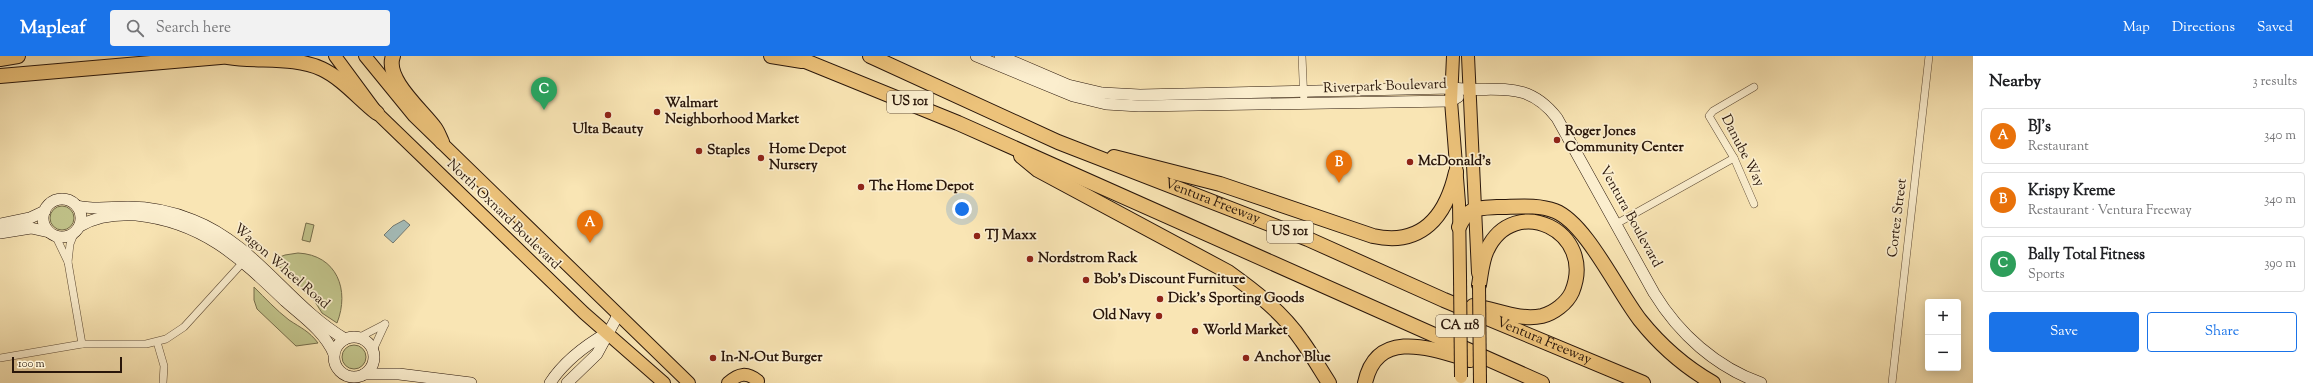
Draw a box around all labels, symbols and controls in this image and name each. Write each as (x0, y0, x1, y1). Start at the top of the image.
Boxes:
search box (110, 10, 390, 46)
text: Mapleaf (20, 15, 86, 42)
icon: search (124, 17, 146, 39)
text: Search here (156, 18, 231, 39)
text: Map (2123, 18, 2150, 38)
text: Directions (2172, 18, 2235, 38)
text: Saved (2257, 18, 2293, 38)
text: Nearby (1989, 70, 2041, 94)
text: 3 results (2252, 73, 2297, 91)
street label: Riverpark Boulevard (1323, 75, 1447, 99)
pin: C (531, 77, 557, 110)
road number: US 101 (887, 91, 933, 113)
place label: Walmart Neighborhood Market (665, 94, 799, 130)
marker: Walmart Neighborhood Market (652, 107, 662, 117)
marker: Ulta Beauty (603, 110, 613, 120)
street label: Danube Way (1715, 111, 1769, 191)
text: BJ's (2028, 117, 2051, 138)
place label: Ulta Beauty (573, 120, 643, 140)
place label: Roger Jones Community Center (1565, 122, 1684, 158)
text: A (1998, 127, 2008, 145)
text: 340 m (2264, 127, 2296, 145)
marker: Roger Jones Community Center (1552, 135, 1562, 145)
text: Restaurant (2028, 138, 2089, 156)
place label: Home Depot Nursery (769, 140, 847, 176)
place label: Staples (707, 141, 750, 161)
marker: Staples (694, 146, 704, 156)
pin: B (1326, 150, 1352, 183)
place label: McDonald's (1418, 152, 1491, 172)
marker: Home Depot Nursery (756, 153, 766, 163)
street label: North Oxnard Boulevard (442, 155, 564, 275)
marker: McDonald's (1405, 157, 1415, 167)
street label: Ventura Boulevard (1594, 163, 1666, 272)
street label: Ventura Freeway (1161, 174, 1263, 229)
place label: The Home Depot (869, 177, 974, 197)
street label: Cortez Street (1883, 177, 1913, 259)
text: Krispy Kreme (2028, 181, 2115, 202)
marker: The Home Depot (856, 182, 866, 192)
text: B (1999, 191, 2007, 209)
text: 340 m (2264, 191, 2296, 209)
your location (952, 199, 972, 219)
text: Restaurant · Ventura Freeway (2028, 202, 2192, 220)
pin: A (577, 210, 603, 243)
street label: Wagon Wheel Road (229, 220, 334, 314)
road number: US 101 (1267, 221, 1313, 243)
place label: TJ Maxx (985, 226, 1037, 246)
marker: TJ Maxx (972, 231, 982, 241)
text: Bally Total Fitness (2028, 245, 2145, 266)
place label: Nordstrom Rack (1038, 249, 1138, 269)
marker: Nordstrom Rack (1025, 254, 1035, 264)
text: C (1998, 255, 2008, 273)
text: 390 m (2264, 255, 2296, 273)
text: Sports (2028, 266, 2065, 284)
place label: Bob's Discount Furniture (1094, 270, 1246, 290)
marker: Bob's Discount Furniture (1081, 275, 1091, 285)
place label: Dick's Sporting Goods (1168, 289, 1305, 309)
marker: Dick's Sporting Goods (1155, 294, 1165, 304)
map controls (1925, 299, 1961, 371)
button: + (1925, 299, 1961, 335)
place label: Old Navy (1093, 306, 1151, 326)
marker: Old Navy (1154, 311, 1164, 321)
button: Save (1989, 312, 2139, 352)
button: Share (2147, 312, 2297, 352)
street label: Ventura Freeway (1493, 313, 1594, 370)
road number: CA 118 (1436, 315, 1484, 337)
place label: World Market (1203, 321, 1288, 341)
marker: World Market (1190, 326, 1200, 336)
button: − (1925, 335, 1961, 371)
place label: In-N-Out Burger (721, 348, 823, 368)
place label: Anchor Blue (1254, 348, 1331, 368)
marker: In-N-Out Burger (708, 353, 718, 363)
marker: Anchor Blue (1241, 353, 1251, 363)
scale bar (12, 355, 122, 374)
text: 100 m (18, 356, 45, 372)

